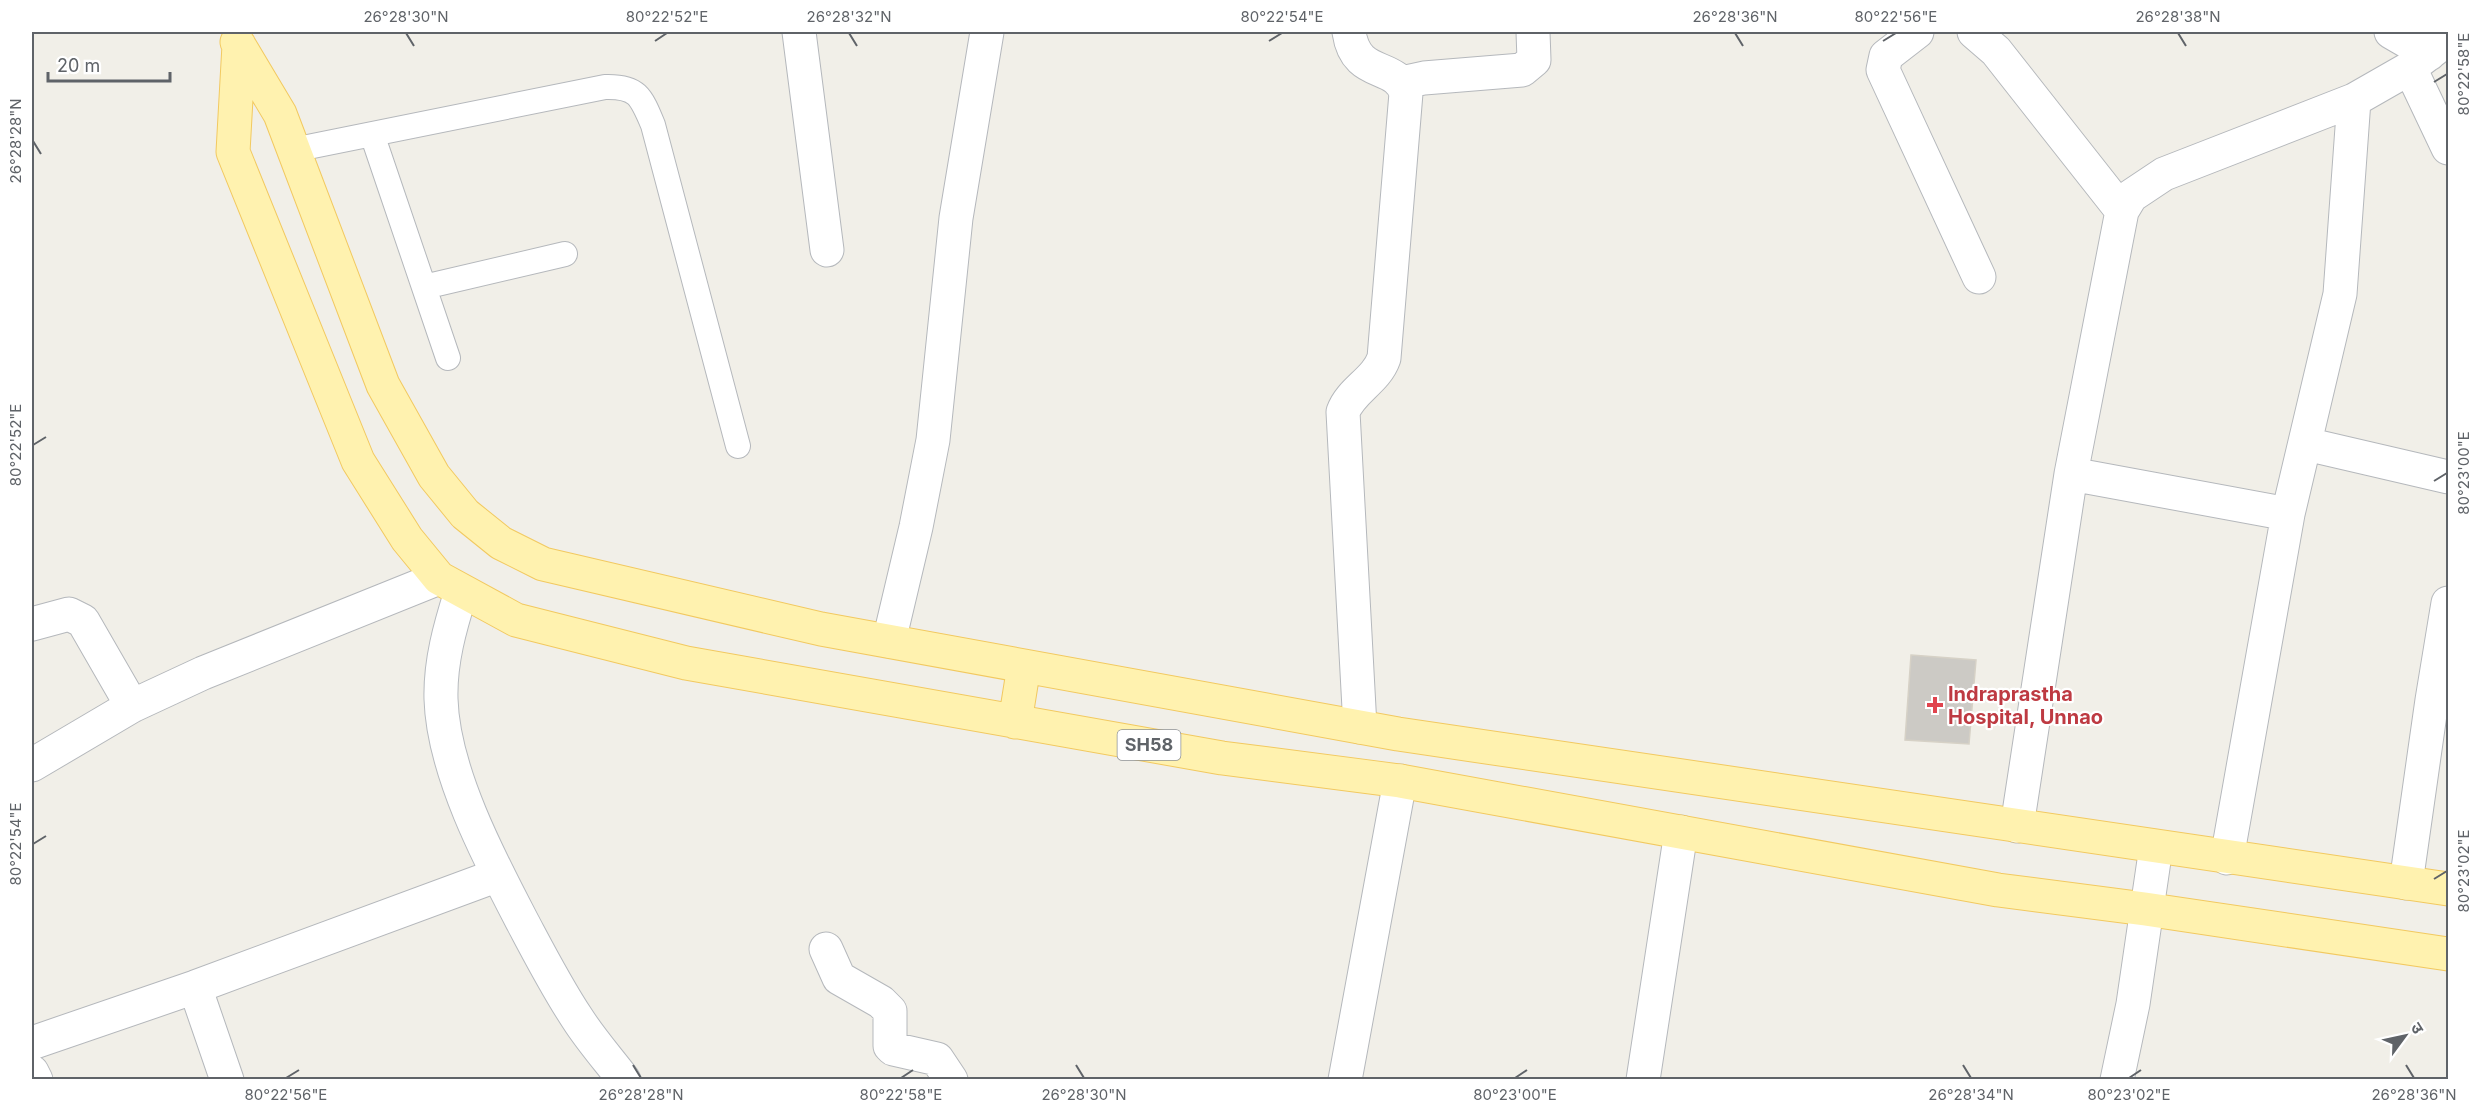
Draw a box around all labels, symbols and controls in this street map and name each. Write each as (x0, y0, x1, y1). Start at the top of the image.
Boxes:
text: 26°28'30"N (363, 7, 449, 26)
text: 80°22'52"E (626, 7, 708, 26)
text: 26°28'32"N (807, 7, 891, 26)
text: 80°22'54"E (1240, 7, 1324, 26)
text: 26°28'36"N (1692, 7, 1778, 26)
text: 80°22'56"E (1855, 7, 1937, 26)
text: 26°28'38"N (2135, 7, 2221, 26)
text: 80°22'58"E (2454, 33, 2473, 115)
scale bar (48, 45, 170, 83)
text: 20 m (57, 55, 100, 76)
text: 26°28'28"N (6, 99, 25, 183)
text: 80°22'52"E (6, 404, 25, 486)
text: 80°23'00"E (2454, 431, 2473, 515)
place label: Indraprastha Hospital, Unnao (1948, 682, 2103, 729)
marker: Indraprastha Hospital, Unnao (1926, 696, 1944, 714)
road number: SH58 (1118, 730, 1180, 760)
text: 80°22'54"E (6, 802, 25, 886)
text: 80°23'02"E (2454, 829, 2473, 913)
north arrow (2375, 1006, 2435, 1066)
text: उ (2407, 1018, 2429, 1038)
text: 80°22'56"E (245, 1085, 327, 1104)
text: 26°28'28"N (599, 1085, 683, 1104)
text: 80°22'58"E (860, 1085, 942, 1104)
text: 26°28'30"N (1041, 1085, 1127, 1104)
text: 80°23'00"E (1473, 1085, 1557, 1104)
text: 26°28'34"N (1928, 1085, 2014, 1104)
text: 80°23'02"E (2087, 1085, 2171, 1104)
text: 26°28'36"N (2371, 1085, 2457, 1104)

